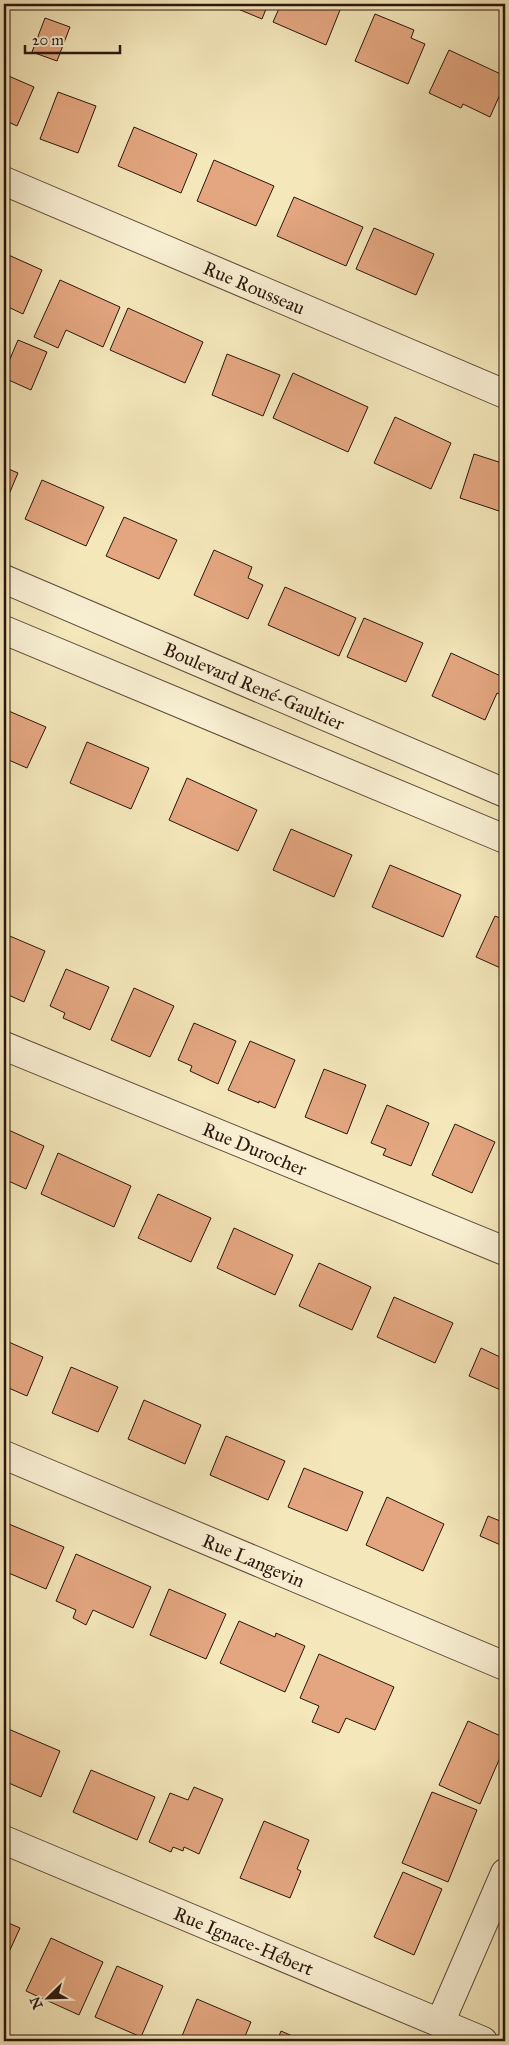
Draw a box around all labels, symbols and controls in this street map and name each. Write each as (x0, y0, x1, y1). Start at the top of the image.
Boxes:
scale bar (25, 22, 120, 54)
text: 20 m (32, 31, 64, 49)
street label: Rue Rousseau (200, 256, 308, 320)
street label: Boulevard René-Gaultier (160, 638, 349, 735)
street label: Rue Durocher (199, 1117, 311, 1181)
street label: Rue Langevin (199, 1529, 308, 1592)
street label: Rue Ignace-Hébert (170, 1902, 317, 1981)
north arrow (22, 1972, 72, 2022)
text: N (26, 1994, 47, 2012)

